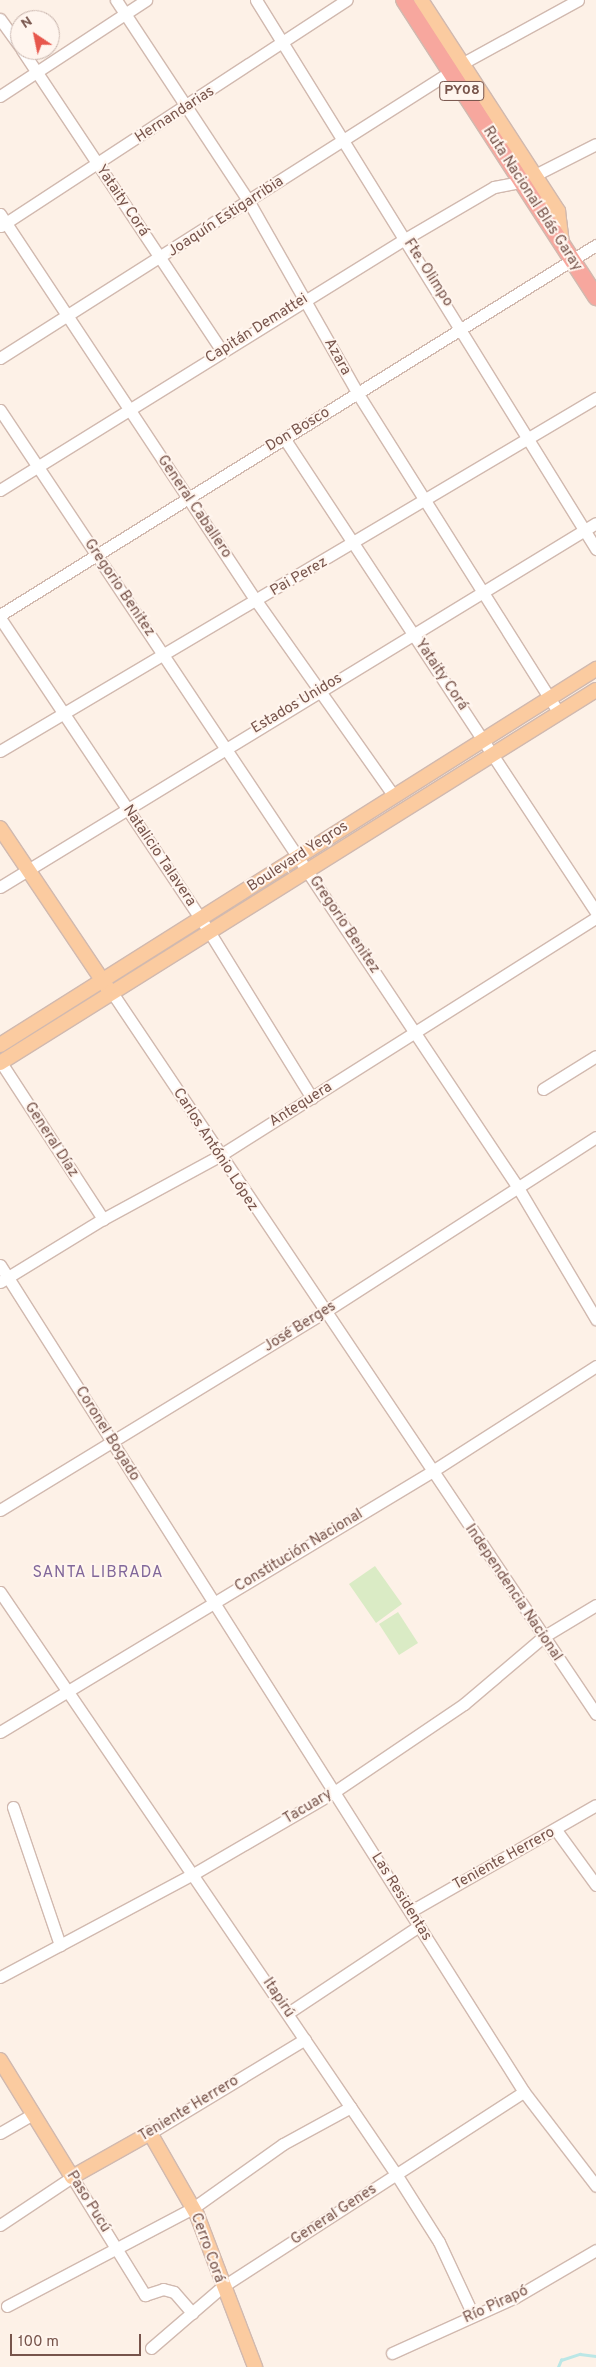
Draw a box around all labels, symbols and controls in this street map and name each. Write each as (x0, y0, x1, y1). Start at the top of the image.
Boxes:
north arrow (10, 10, 60, 60)
text: N (18, 13, 36, 33)
road number: PY08 (438, 80, 486, 102)
street label: Hernandarias (132, 83, 218, 147)
street label: Ruta Nacional Blás Garay (478, 123, 586, 275)
street label: Yataity Corá (92, 162, 152, 240)
street label: Joaquín Estigarribia (165, 173, 287, 261)
street label: Fte. Olimpo (399, 236, 457, 310)
street label: Capitán Demattei (203, 290, 311, 368)
street label: Azara (320, 335, 354, 379)
street label: Don Bosco (263, 404, 333, 456)
street label: General Caballero (153, 452, 235, 562)
street label: Gregorio Benitez (80, 536, 158, 640)
street label: Pai Perez (267, 553, 331, 601)
street label: Yataity Corá (411, 636, 471, 714)
street label: Estados Unidos (248, 670, 346, 738)
street label: Natalicio Talavera (118, 802, 200, 910)
street label: Boulevard Yegros (244, 818, 352, 896)
street label: Gregorio Benitez (305, 873, 383, 977)
street label: Antequera (266, 1079, 336, 1131)
street label: Carlos António López (168, 1085, 262, 1215)
street label: General Díaz (20, 1099, 82, 1181)
street label: José Berges (261, 1298, 339, 1356)
street label: Coronel Bogado (71, 1383, 143, 1485)
street label: Constitución Nacional (232, 1506, 366, 1596)
street label: Independencia Nacional (460, 1521, 566, 1665)
district label: SANTA LIBRADA (31, 1563, 165, 1583)
street label: Tacuary (280, 1785, 336, 1829)
street label: Teniente Herrero (450, 1824, 558, 1894)
street label: Las Residentas (367, 1850, 435, 1944)
street label: Itapirú (258, 1975, 298, 2021)
street label: Teniente Herrero (136, 2072, 242, 2146)
street label: Paso Pucú (62, 2168, 114, 2236)
street label: General Genes (288, 2181, 380, 2249)
street label: Cerro Corá (186, 2211, 228, 2285)
street label: Río Pirapó (461, 2282, 531, 2328)
scale bar (12, 2324, 144, 2356)
text: 100 m (18, 2333, 59, 2352)

